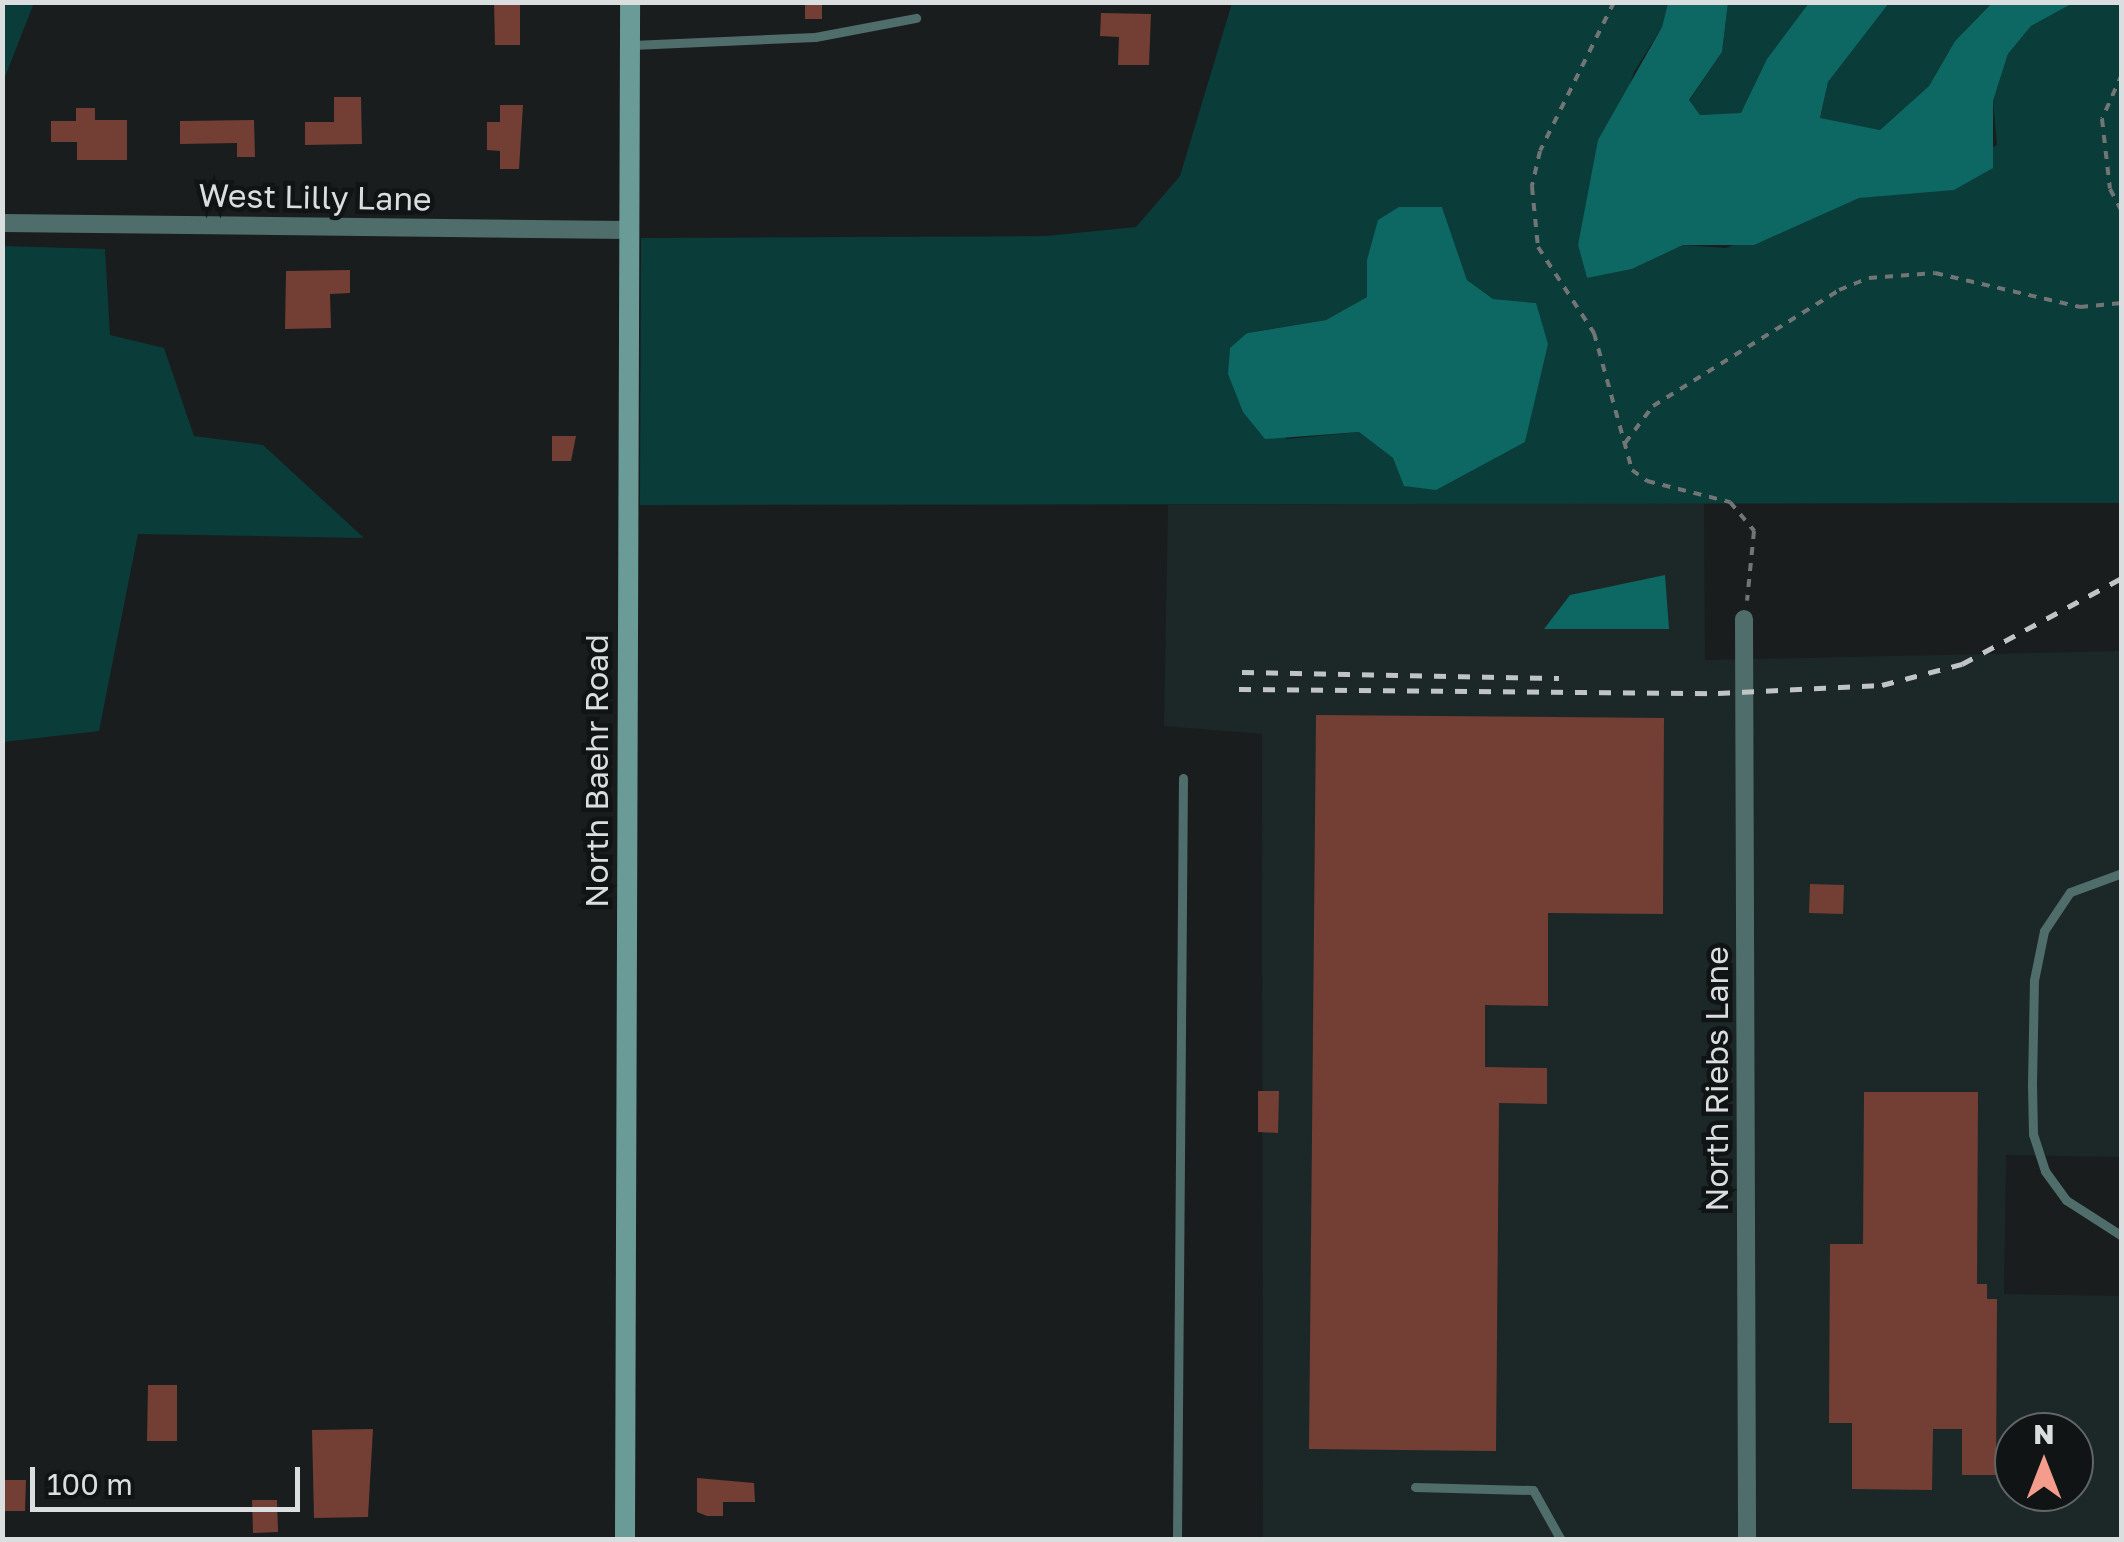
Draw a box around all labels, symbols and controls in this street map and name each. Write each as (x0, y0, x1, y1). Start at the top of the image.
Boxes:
street label: West Lilly Lane (198, 176, 432, 218)
street label: North Baehr Road (577, 634, 615, 908)
street label: North Riebs Lane (1697, 946, 1735, 1212)
north arrow (1994, 1412, 2094, 1512)
text: N (2033, 1417, 2055, 1450)
scale bar (35, 1447, 305, 1509)
text: 100 m (47, 1466, 133, 1502)

